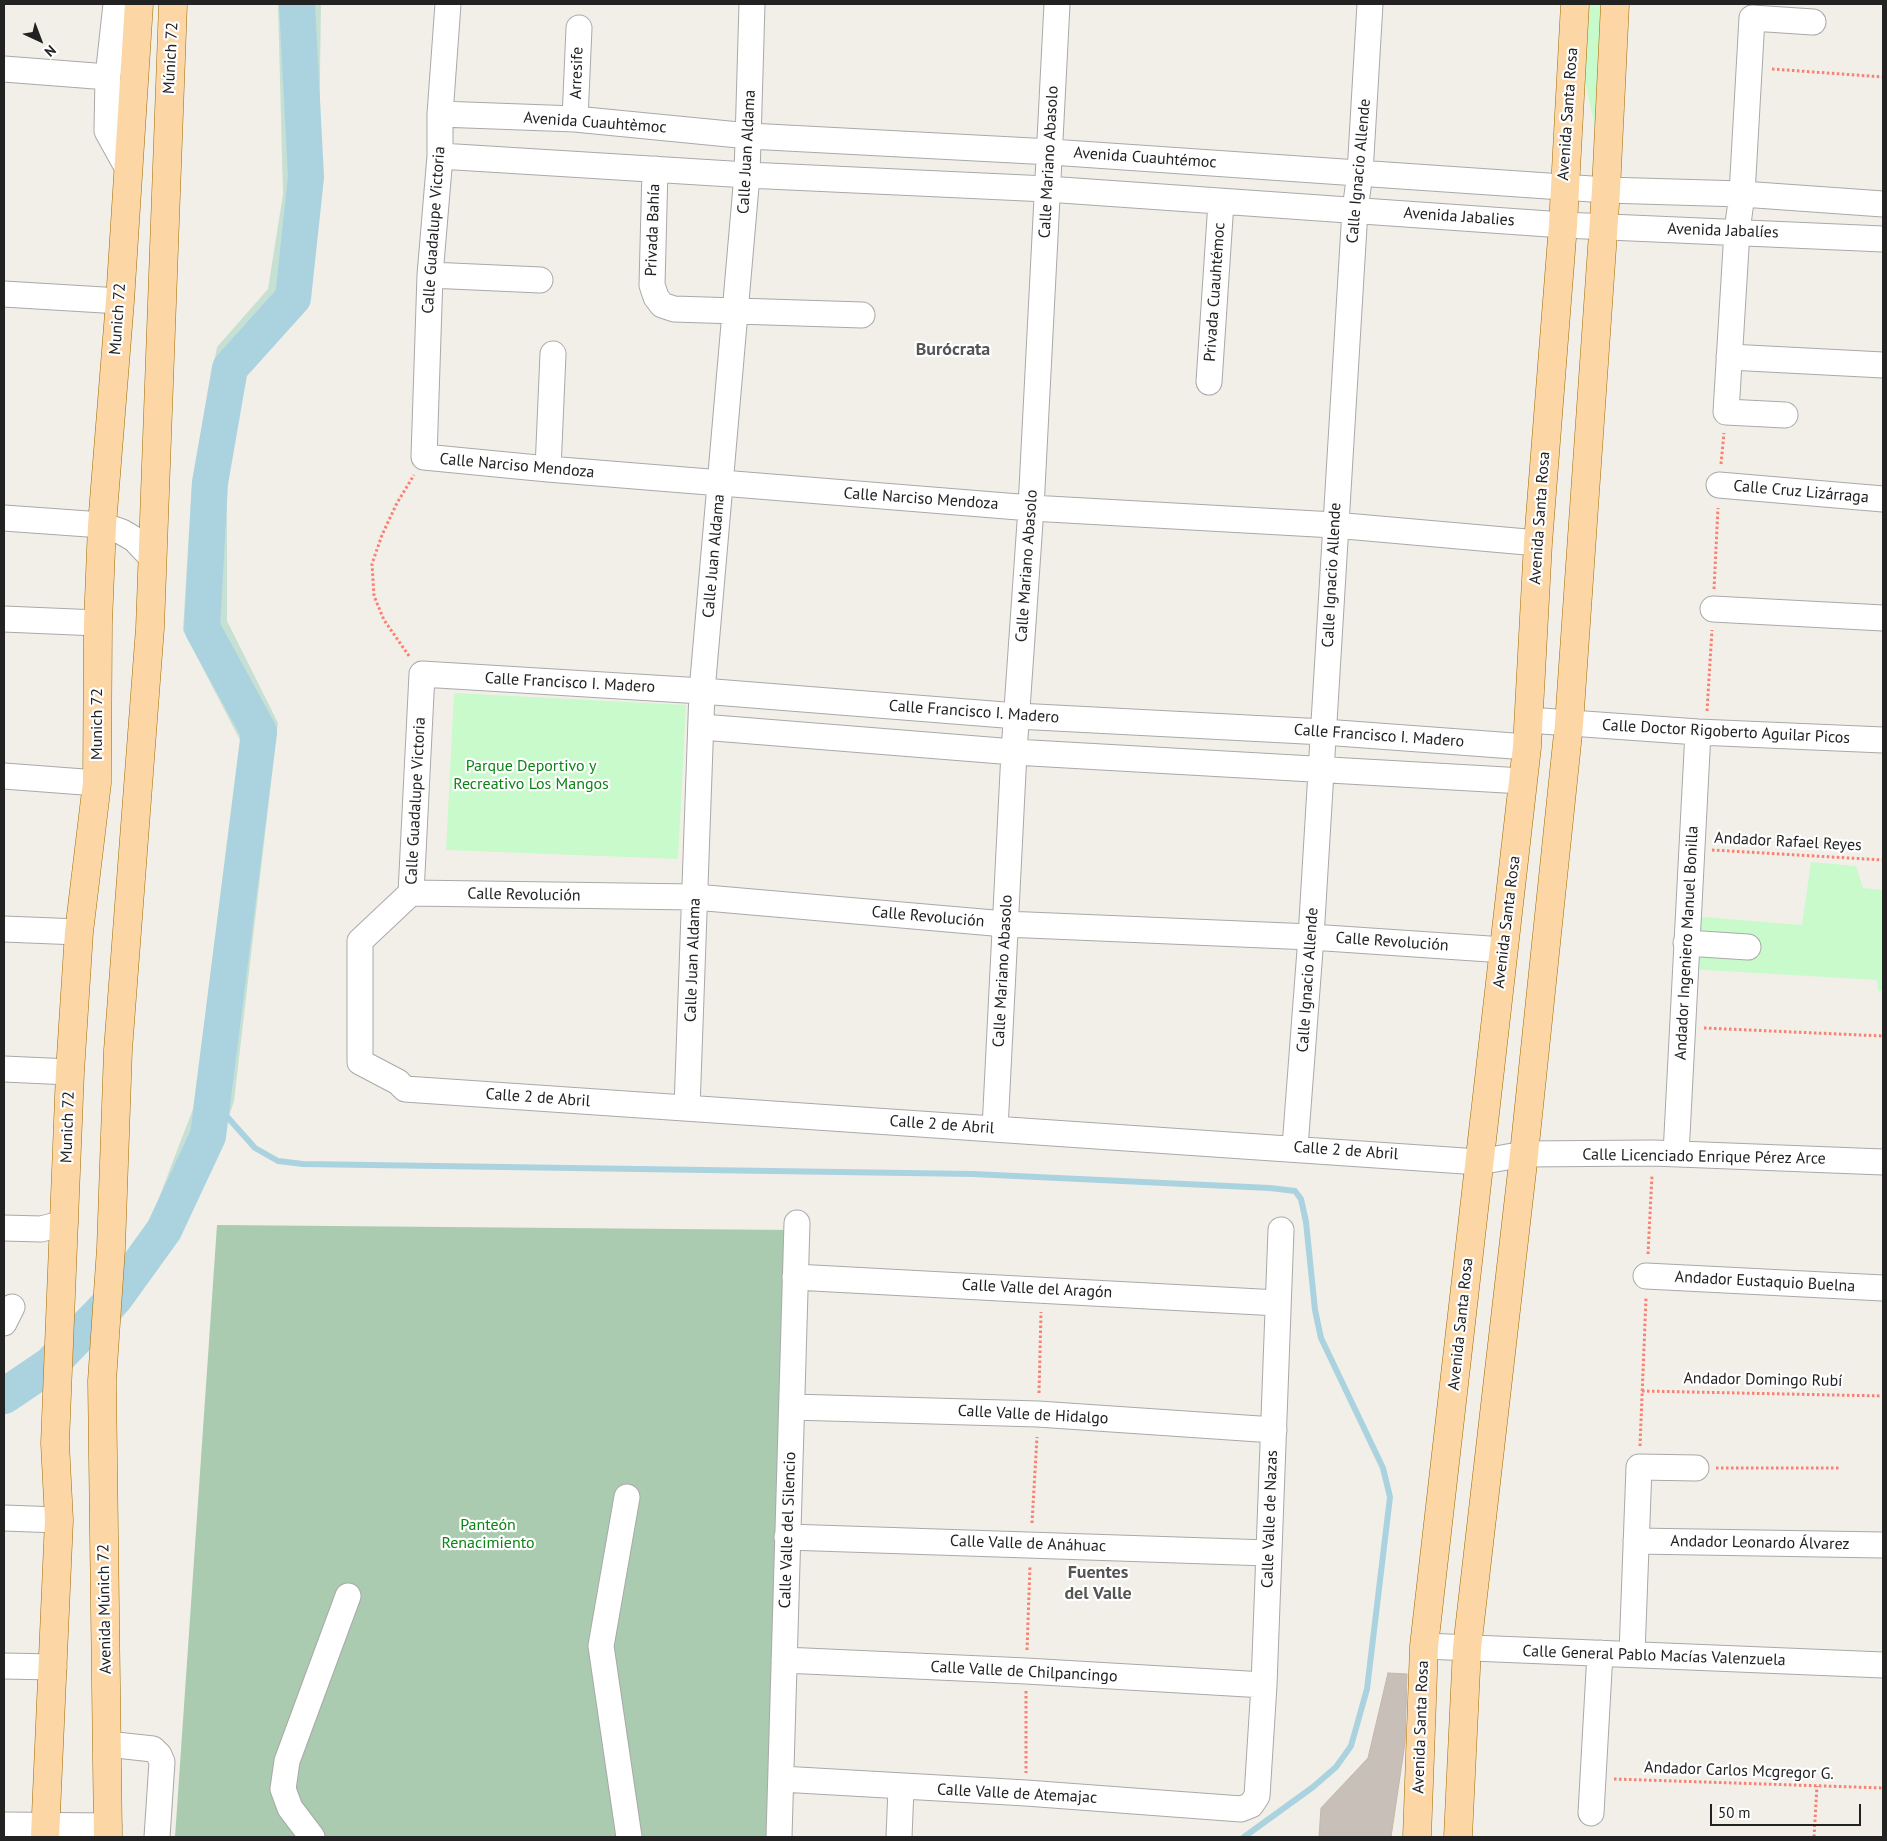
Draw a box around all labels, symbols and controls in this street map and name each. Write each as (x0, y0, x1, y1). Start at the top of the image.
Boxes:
north arrow (15, 15, 65, 65)
street label: Múnich 72 (160, 22, 182, 94)
text: N (41, 41, 60, 61)
street label: Arresife (566, 46, 588, 100)
street label: Avenida Santa Rosa (1554, 47, 1582, 181)
street label: Calle Mariano Abasolo (1035, 85, 1063, 239)
street label: Calle Juan Aldama (734, 89, 760, 215)
street label: Calle Ignacio Allende (1343, 98, 1375, 244)
street label: Avenida Cuauhtèmoc (523, 108, 667, 138)
street label: Avenida Cuauhtémoc (1073, 143, 1217, 173)
street label: Calle Guadalupe Victoria (419, 146, 449, 314)
street label: Privada Bahía (642, 183, 664, 277)
street label: Avenida Jabalies (1403, 204, 1515, 230)
street label: Avenida Jabalíes (1667, 219, 1779, 243)
street label: Privada Cuauhtémoc (1201, 222, 1229, 362)
street label: Munich 72 (106, 282, 130, 356)
district label: Burócrata (916, 339, 990, 361)
street label: Calle Narciso Mendoza (439, 450, 595, 482)
street label: Avenida Santa Rosa (1526, 451, 1554, 585)
street label: Calle Cruz Lizárraga (1732, 477, 1870, 507)
street label: Calle Narciso Mendoza (843, 484, 999, 514)
street label: Calle Mariano Abasolo (1012, 489, 1042, 643)
street label: Calle Juan Aldama (699, 493, 729, 619)
street label: Calle Ignacio Allende (1319, 502, 1345, 648)
street label: Calle Francisco I. Madero (484, 669, 656, 697)
street label: Munich 72 (87, 688, 107, 760)
street label: Calle Francisco I. Madero (888, 696, 1060, 728)
street label: Calle Doctor Rigoberto Aguilar Picos (1601, 716, 1851, 748)
street label: Calle Guadalupe Victoria (402, 717, 430, 885)
street label: Calle Francisco I. Madero (1293, 720, 1465, 752)
park label: Parque Deportivo y Recreativo Los Mangos (453, 756, 609, 794)
street label: Andador Ingeniero Manuel Bonilla (1671, 825, 1703, 1061)
street label: Andador Rafael Reyes (1714, 829, 1862, 855)
street label: Avenida Santa Rosa (1489, 855, 1525, 989)
street label: Calle Revolución (467, 884, 581, 906)
street label: Calle Mariano Abasolo (989, 894, 1017, 1048)
street label: Calle Juan Aldama (681, 898, 705, 1022)
street label: Calle Revolución (871, 902, 985, 932)
street label: Calle Ignacio Allende (1293, 907, 1323, 1053)
street label: Calle Revolución (1335, 928, 1449, 956)
street label: Calle 2 de Abril (485, 1085, 591, 1111)
street label: Munich 72 (57, 1091, 79, 1163)
street label: Calle 2 de Abril (889, 1112, 995, 1138)
street label: Calle 2 de Abril (1293, 1138, 1399, 1164)
street label: Calle Licenciado Enrique Pérez Arce (1582, 1145, 1826, 1169)
street label: Avenida Santa Rosa (1444, 1257, 1478, 1391)
street label: Andador Eustaquio Buelna (1674, 1268, 1856, 1296)
street label: Calle Valle del Aragón (961, 1275, 1113, 1303)
street label: Andador Domingo Rubí (1683, 1369, 1843, 1391)
street label: Calle Valle de Hidalgo (957, 1401, 1109, 1429)
street label: Calle Valle de Nazas (1258, 1450, 1282, 1588)
street label: Calle Valle del Silencio (776, 1451, 800, 1609)
park label: Panteón Renacimiento (441, 1515, 535, 1553)
street label: Calle Valle de Anáhuac (950, 1532, 1106, 1556)
street label: Andador Leonardo Álvarez (1670, 1532, 1850, 1554)
street label: Avenida Múnich 72 (94, 1544, 116, 1674)
district label: Fuentes del Valle (1064, 1562, 1132, 1605)
street label: Calle General Pablo Macías Valenzuela (1522, 1642, 1786, 1670)
street label: Calle Valle de Chilpancingo (930, 1658, 1118, 1686)
street label: Avenida Santa Rosa (1409, 1660, 1433, 1794)
street label: Andador Carlos Mcgregor G. (1644, 1758, 1834, 1784)
street label: Calle Valle de Atemajac (936, 1780, 1098, 1808)
scale bar (1712, 1794, 1863, 1826)
text: 50 m (1718, 1803, 1751, 1822)

